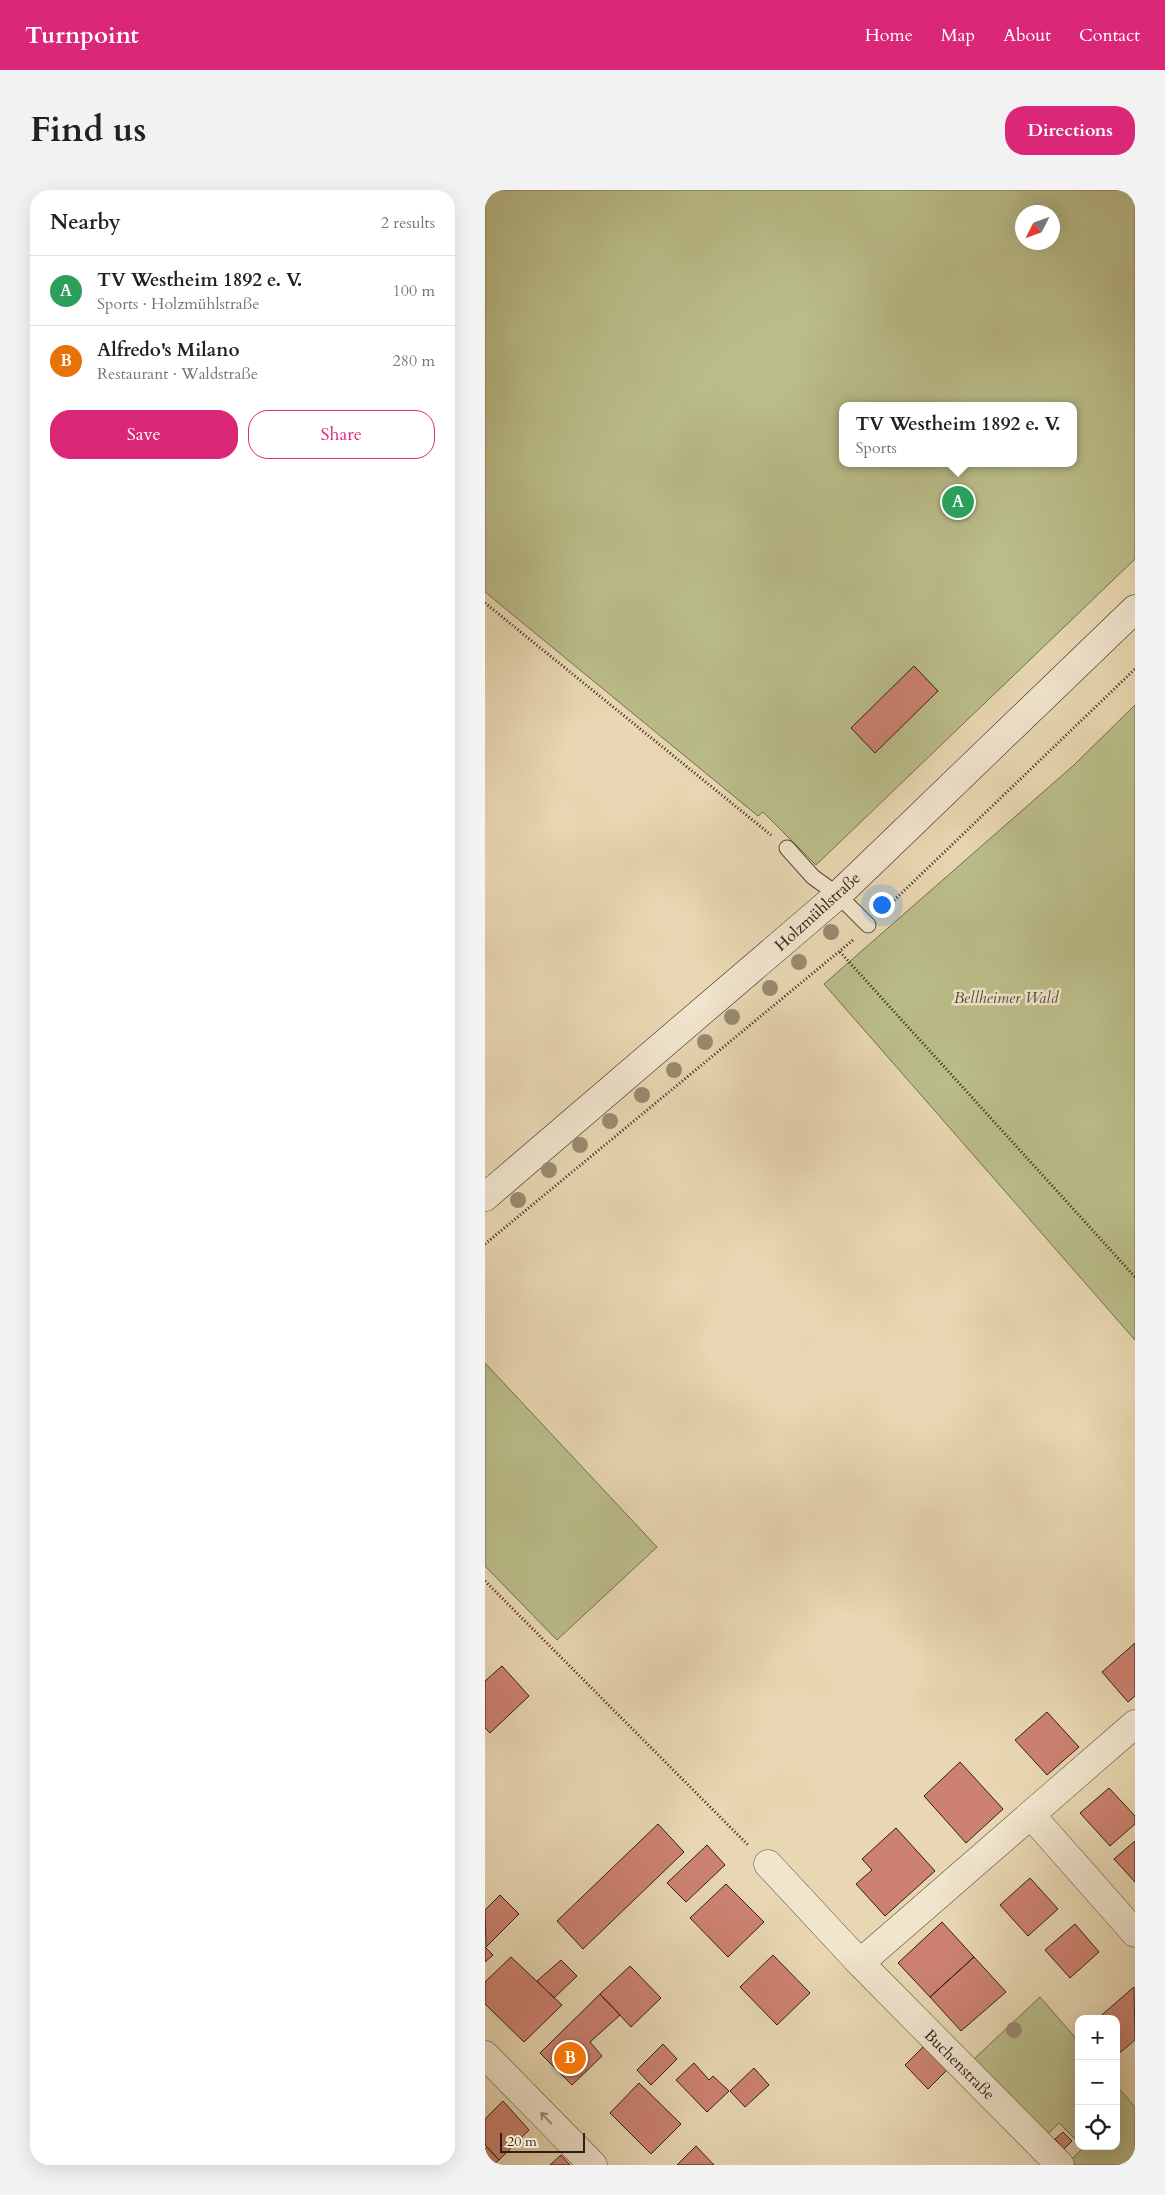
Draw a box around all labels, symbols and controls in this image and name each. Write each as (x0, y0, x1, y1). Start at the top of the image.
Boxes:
text: Turnpoint (25, 19, 139, 52)
text: Home (865, 23, 913, 48)
text: Map (941, 23, 975, 48)
text: About (1003, 23, 1051, 48)
text: Contact (1079, 23, 1140, 48)
text: Find us (30, 106, 146, 154)
button: Directions (1005, 106, 1135, 155)
north arrow (1015, 205, 1060, 250)
text: Nearby (50, 208, 121, 237)
text: 2 results (381, 212, 435, 234)
text: TV Westheim 1892 e. V. (97, 267, 302, 293)
text: A (60, 280, 72, 302)
text: 100 m (393, 280, 435, 302)
text: Sports · Holzmühlstraße (97, 293, 259, 315)
text: Alfredo's Milano (97, 337, 240, 363)
text: B (60, 350, 72, 372)
text: 280 m (393, 350, 435, 372)
text: Restaurant · Waldstraße (97, 363, 258, 385)
popup (839, 402, 1077, 467)
button: Save (50, 410, 238, 459)
button: Share (248, 410, 435, 459)
text: TV Westheim 1892 e. V. (855, 411, 1061, 437)
text: Sports (855, 437, 897, 459)
pin: A (942, 483, 974, 521)
street label: Holzmühlstraße (770, 867, 865, 956)
your location (869, 892, 895, 918)
park label: Bellheimer Wald (954, 987, 1060, 1009)
map controls (1075, 2015, 1120, 2150)
button: + (1075, 2015, 1120, 2060)
street label: Buchenstraße (919, 2024, 1000, 2105)
pin: B (554, 2039, 586, 2077)
button: − (1075, 2060, 1120, 2105)
button: locate (1075, 2105, 1120, 2150)
one-way arrow (541, 2112, 553, 2124)
scale bar (500, 2130, 585, 2153)
text: 20 m (507, 2132, 537, 2151)

